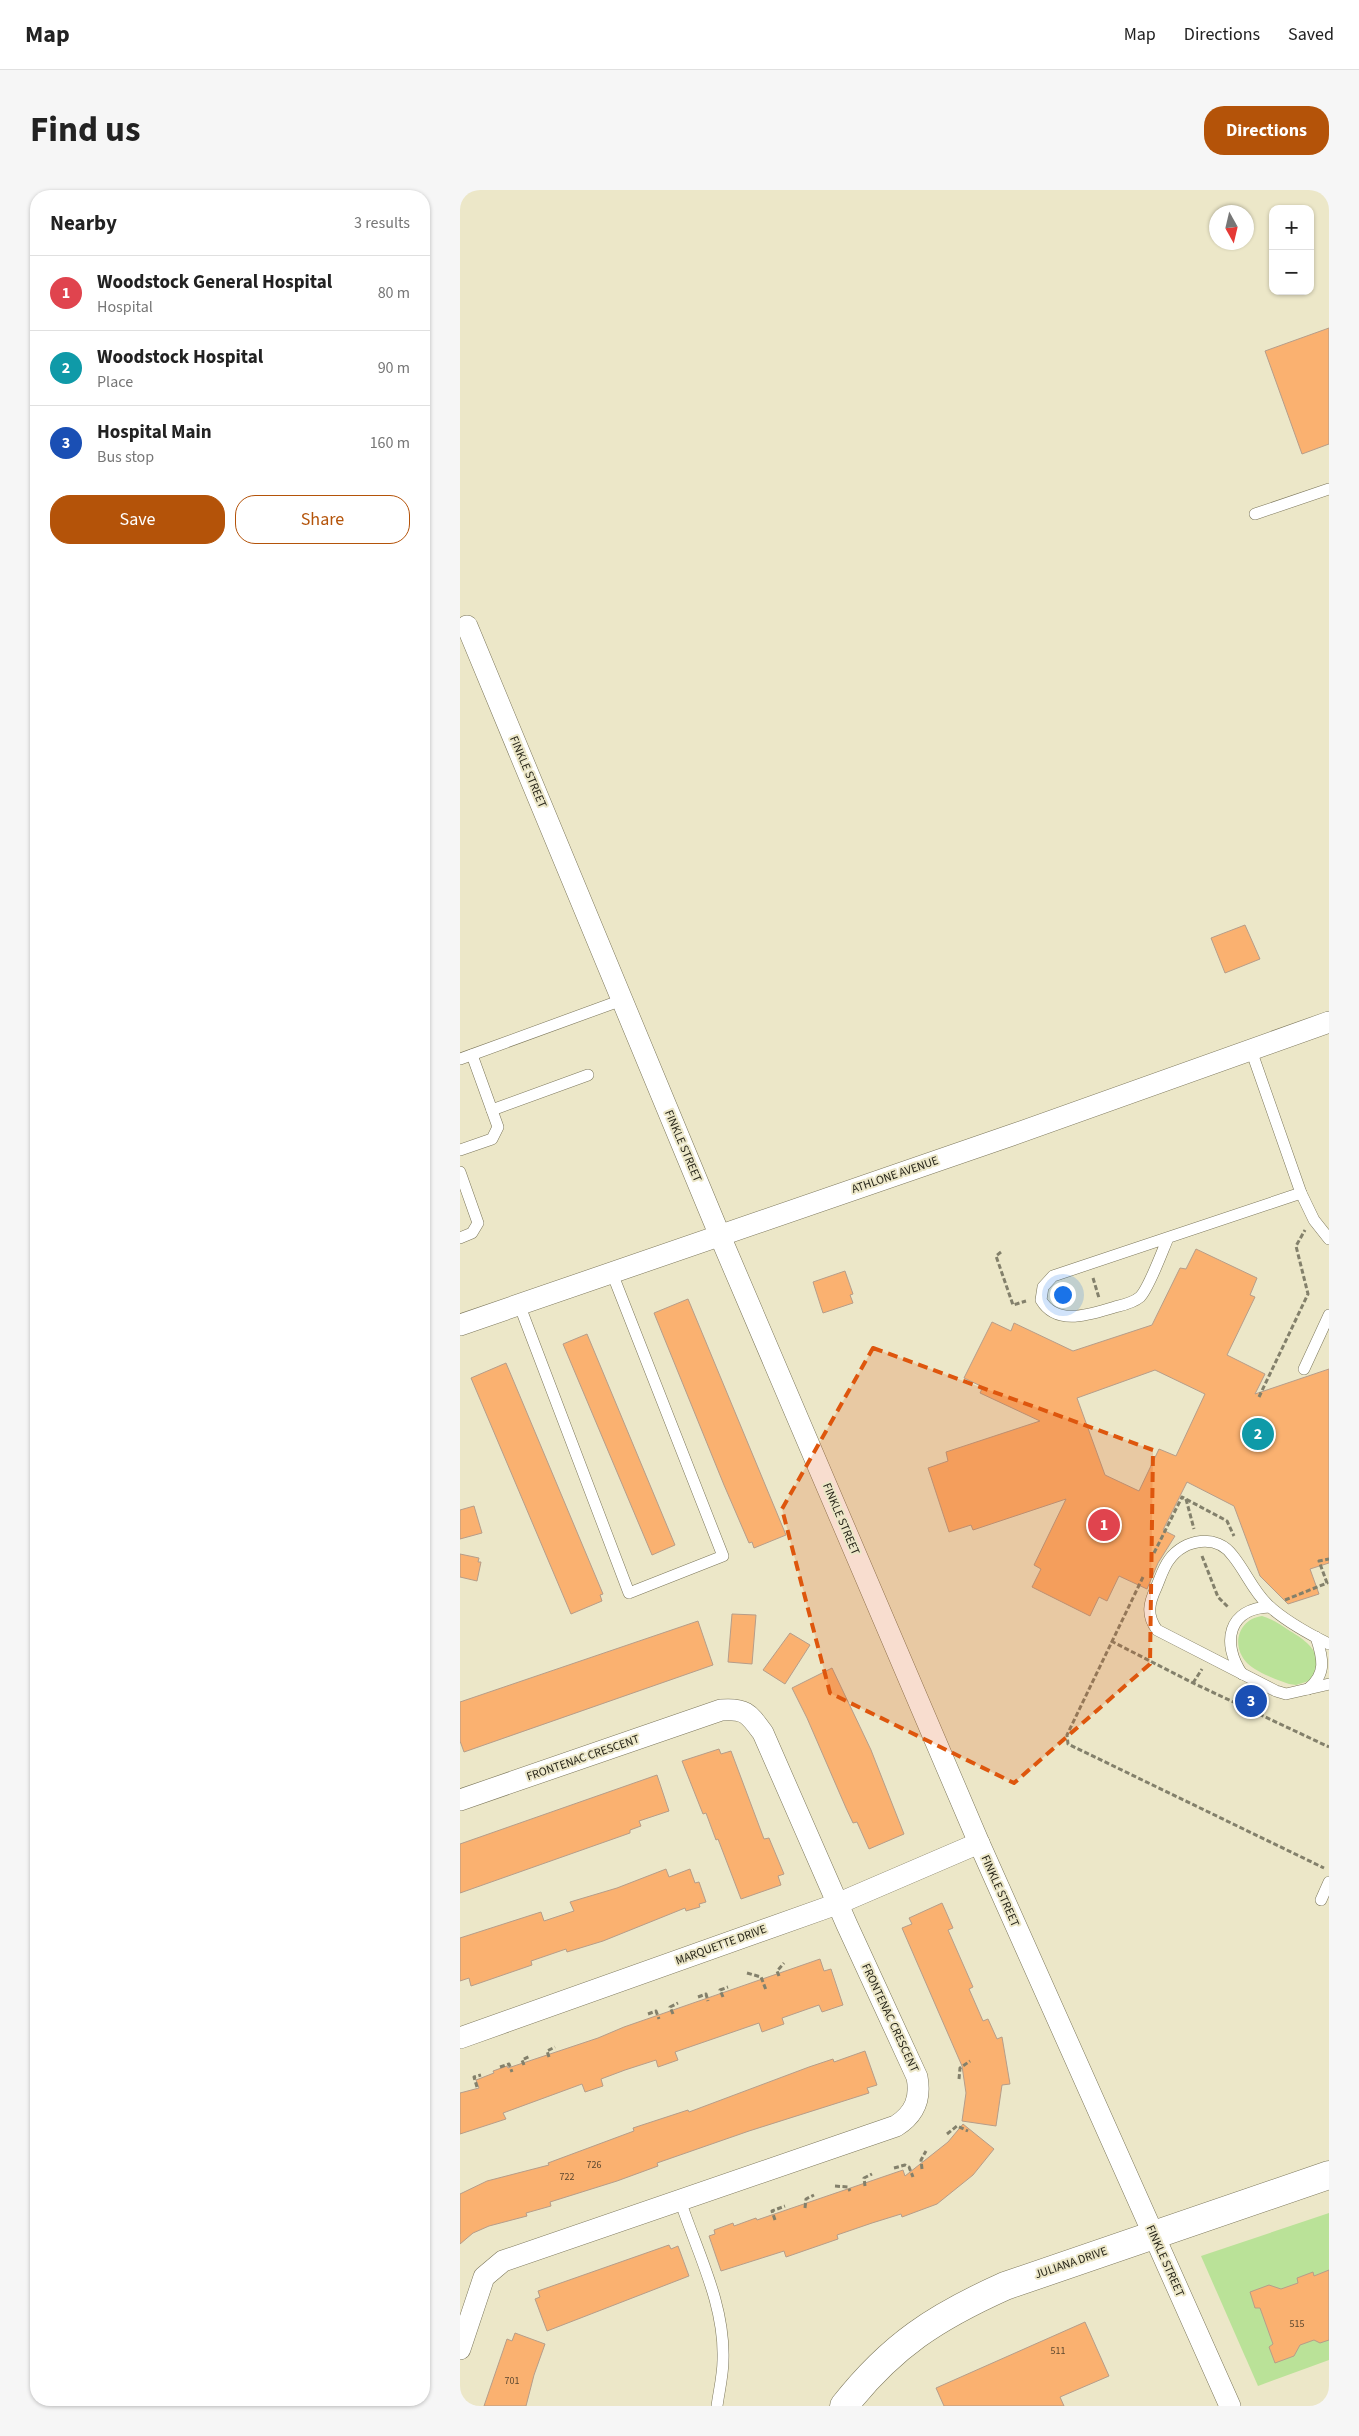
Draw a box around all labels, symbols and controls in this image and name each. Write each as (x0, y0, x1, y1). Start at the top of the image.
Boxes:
text: Map (25, 17, 70, 52)
text: Map (1124, 22, 1156, 47)
text: Directions (1184, 22, 1260, 47)
text: Saved (1288, 22, 1334, 47)
text: Find us (30, 105, 140, 155)
button: Directions (1204, 106, 1329, 155)
north arrow (1209, 205, 1254, 250)
map controls (1269, 205, 1314, 295)
button: + (1269, 205, 1314, 250)
text: Nearby (50, 208, 117, 238)
text: 3 results (354, 212, 410, 234)
button: − (1269, 250, 1314, 295)
text: Woodstock General Hospital (97, 269, 332, 296)
text: 1 (62, 282, 70, 304)
text: 80 m (378, 282, 410, 304)
text: Hospital (97, 296, 153, 318)
text: Woodstock Hospital (97, 344, 263, 371)
text: 2 (62, 357, 70, 379)
text: 90 m (378, 357, 410, 379)
text: Place (97, 371, 133, 393)
text: Hospital Main (97, 419, 212, 446)
text: 3 (62, 432, 70, 454)
text: 160 m (370, 432, 410, 454)
text: Bus stop (97, 446, 154, 468)
button: Save (50, 495, 225, 544)
button: Share (235, 495, 410, 544)
street label: FINKLE STREET (505, 733, 551, 811)
street label: FINKLE STREET (660, 1107, 706, 1185)
street label: ATHLONE AVENUE (849, 1152, 941, 1198)
your location (1050, 1282, 1076, 1308)
pin: 2 (1242, 1415, 1274, 1453)
street label: FINKLE STREET (818, 1480, 864, 1558)
pin: 1 (1088, 1506, 1120, 1544)
pin: 3 (1235, 1682, 1267, 1720)
street label: FRONTENAC CRESCENT (524, 1730, 642, 1785)
street label: FINKLE STREET (977, 1852, 1024, 1930)
street label: MARQUETTE DRIVE (673, 1921, 769, 1969)
street label: FRONTENAC CRESCENT (857, 1961, 923, 2076)
house number: 726 (587, 2158, 601, 2172)
house number: 722 (560, 2170, 574, 2184)
street label: FINKLE STREET (1142, 2222, 1189, 2300)
street label: JULIANA DRIVE (1033, 2243, 1109, 2283)
house number: 515 (1290, 2317, 1304, 2331)
house number: 511 (1051, 2344, 1065, 2358)
house number: 701 (505, 2374, 519, 2388)

